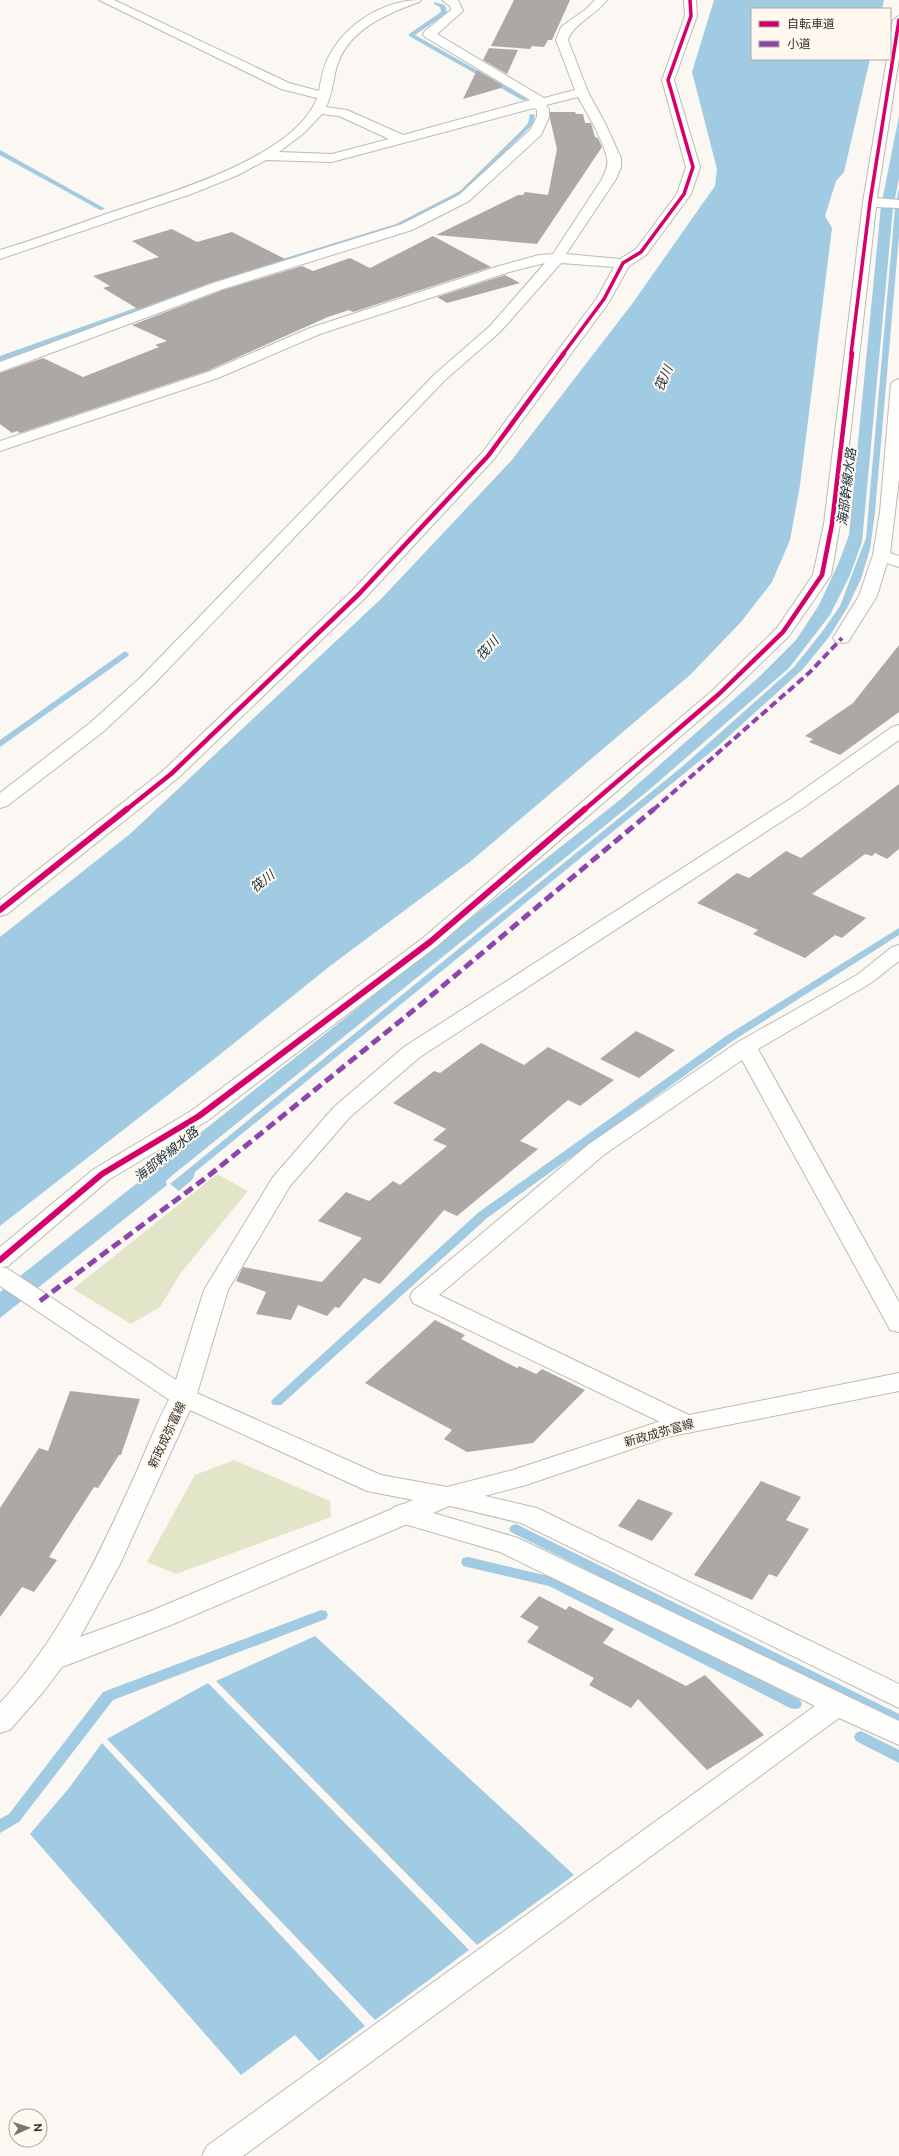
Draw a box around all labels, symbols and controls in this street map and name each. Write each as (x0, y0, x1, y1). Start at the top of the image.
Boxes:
legend (751, 8, 891, 60)
text: 自転車道 (787, 17, 835, 31)
text: 小道 (787, 37, 811, 51)
water label: 筏川 (651, 361, 676, 393)
water label: 海部幹線水路 (834, 446, 859, 527)
water label: 筏川 (473, 632, 503, 663)
water label: 筏川 (247, 866, 279, 895)
water label: 海部幹線水路 (131, 1123, 202, 1185)
street label: 新政成弥富線 (145, 1399, 189, 1471)
street label: 新政成弥富線 (622, 1416, 696, 1450)
north arrow (8, 2108, 48, 2148)
text: N (32, 2123, 44, 2132)

